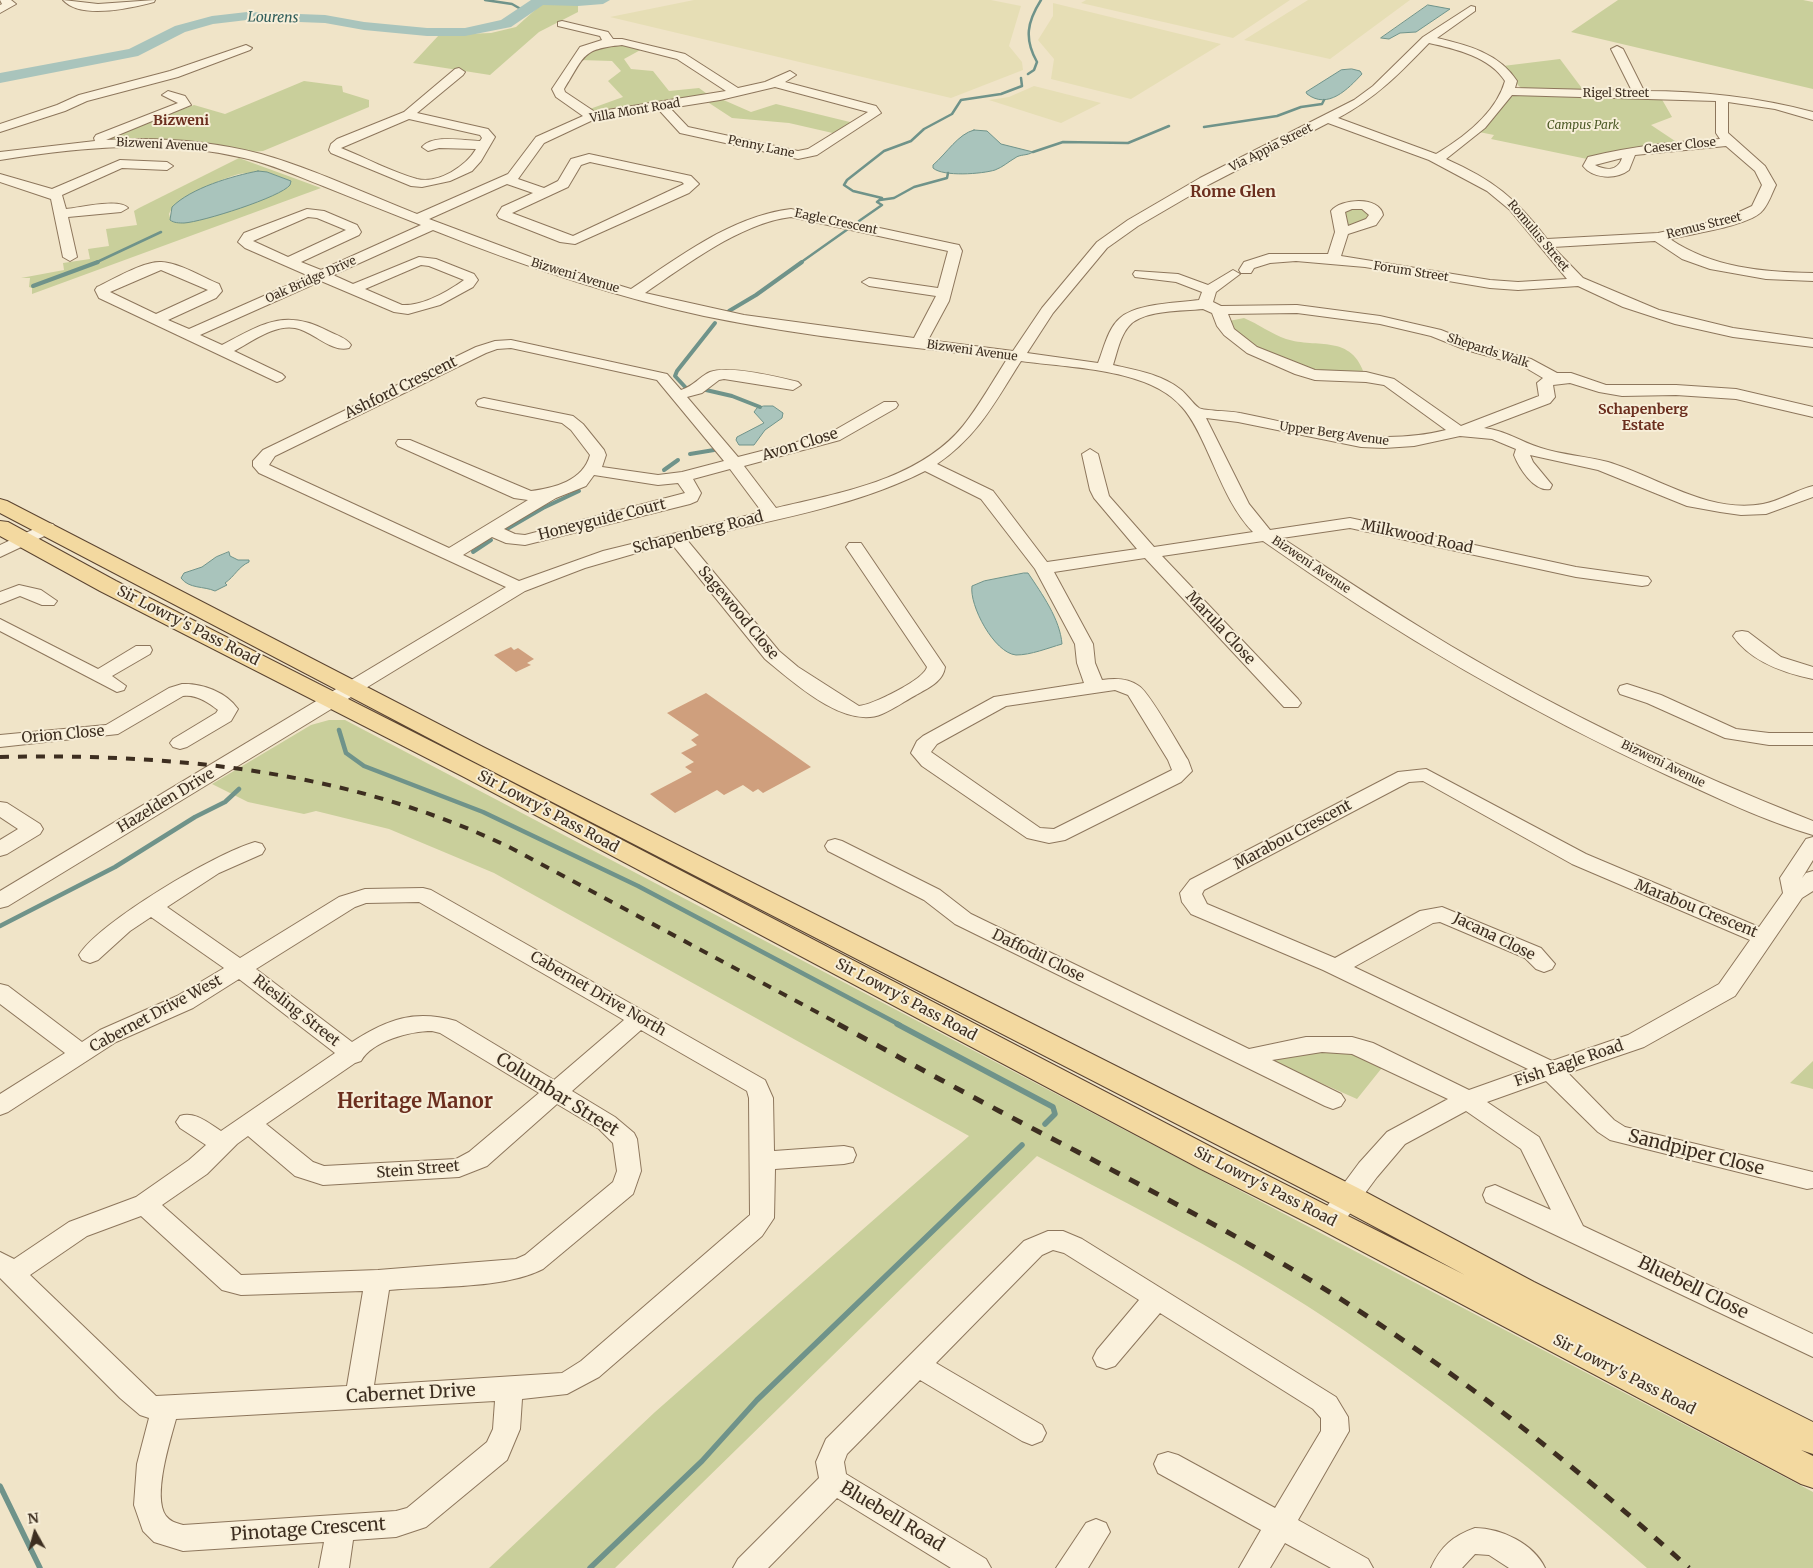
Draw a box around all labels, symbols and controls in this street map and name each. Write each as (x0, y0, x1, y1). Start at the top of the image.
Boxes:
water label: Lourens (247, 9, 299, 27)
street label: Rigel Street (1583, 87, 1649, 101)
street label: Villa Mont Road (589, 96, 681, 126)
district label: Bizweni (153, 113, 209, 129)
park label: Campus Park (1547, 119, 1619, 133)
street label: Via Appia Street (1227, 121, 1315, 175)
street label: Penny Lane (726, 133, 796, 161)
street label: Bizweni Avenue (116, 135, 208, 155)
street label: Caeser Close (1643, 135, 1717, 157)
district label: Rome Glen (1190, 182, 1276, 202)
street label: Romulus Street (1504, 197, 1572, 275)
street label: Eagle Crescent (793, 206, 879, 238)
street label: Remus Street (1665, 210, 1743, 242)
street label: Oak Bridge Drive (264, 254, 358, 306)
street label: Bizweni Avenue (529, 256, 621, 296)
street label: Forum Street (1372, 259, 1450, 285)
street label: Shepards Walk (1445, 331, 1531, 371)
street label: Bizweni Avenue (926, 337, 1018, 365)
street label: Ashford Crescent (342, 353, 460, 423)
district label: Schapenberg Estate (1598, 402, 1688, 434)
street label: Upper Berg Avenue (1278, 419, 1390, 449)
street label: Avon Close (760, 425, 840, 465)
street label: Honeyguide Court (536, 495, 668, 545)
street label: Schapenberg Road (631, 508, 765, 558)
street label: Milkwood Road (1360, 516, 1474, 558)
street label: Bizweni Avenue (1269, 533, 1353, 597)
street label: Sagewood Close (694, 563, 782, 663)
street label: Sir Lowry's Pass Road (114, 582, 262, 670)
street label: Marula Close (1181, 588, 1259, 668)
street label: Orion Close (21, 722, 105, 748)
street label: Bizweni Avenue (1619, 737, 1707, 791)
street label: Hazelden Drive (114, 765, 218, 837)
street label: Sir Lowry's Pass Road (474, 767, 622, 857)
street label: Marabou Crescent (1231, 796, 1355, 874)
street label: Marabou Crescent (1632, 876, 1760, 942)
street label: Jacana Close (1450, 909, 1538, 965)
street label: Daffodil Close (989, 926, 1087, 986)
street label: Cabernet Drive North (527, 948, 669, 1040)
street label: Sir Lowry's Pass Road (832, 955, 980, 1045)
street label: Cabernet Drive West (87, 972, 225, 1056)
street label: Riesling Street (249, 972, 343, 1050)
street label: Fish Eagle Road (1512, 1037, 1626, 1091)
street label: Columbar Street (492, 1049, 622, 1141)
district label: Heritage Manor (337, 1090, 493, 1114)
street label: Sandpiper Close (1626, 1126, 1766, 1180)
street label: Sir Lowry's Pass Road (1191, 1143, 1339, 1231)
street label: Stein Street (376, 1157, 460, 1183)
street label: Bluebell Close (1634, 1252, 1752, 1324)
street label: Sir Lowry's Pass Road (1550, 1331, 1698, 1419)
street label: Cabernet Drive (346, 1380, 476, 1408)
street label: Bluebell Road (836, 1477, 948, 1557)
north arrow (10, 1508, 60, 1558)
text: N (27, 1509, 40, 1528)
street label: Pinotage Crescent (230, 1514, 386, 1546)

